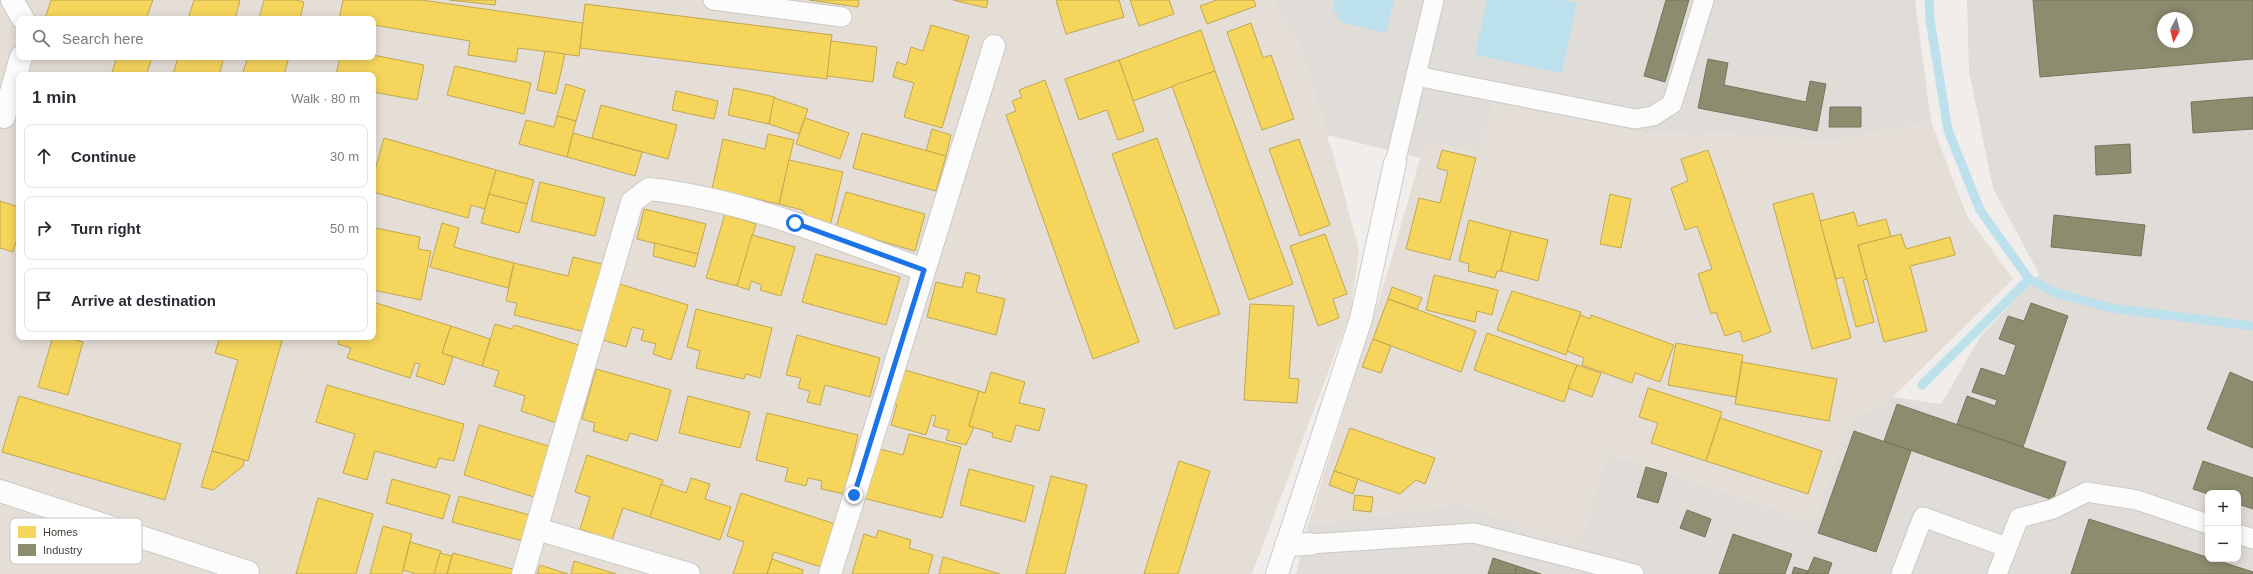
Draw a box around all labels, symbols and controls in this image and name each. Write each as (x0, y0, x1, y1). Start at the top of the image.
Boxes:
north arrow (2157, 12, 2193, 48)
search box (16, 16, 376, 60)
icon: search (30, 27, 52, 49)
text: Search here (62, 30, 144, 47)
text: 1 min (32, 88, 76, 107)
text: Walk · 80 m (291, 91, 360, 106)
icon: ahead (33, 145, 55, 167)
text: Continue (71, 148, 136, 165)
text: 30 m (330, 149, 359, 164)
route start (786, 214, 804, 232)
icon: right (33, 217, 55, 239)
text: Turn right (71, 220, 141, 237)
text: 50 m (330, 221, 359, 236)
icon: arrive (33, 289, 55, 311)
text: Arrive at destination (71, 292, 216, 309)
route end (845, 486, 863, 504)
map controls (2205, 490, 2241, 562)
button: + (2205, 490, 2241, 526)
legend (10, 518, 142, 564)
text: Homes (43, 526, 78, 538)
button: − (2205, 526, 2241, 562)
text: Industry (43, 544, 83, 556)

